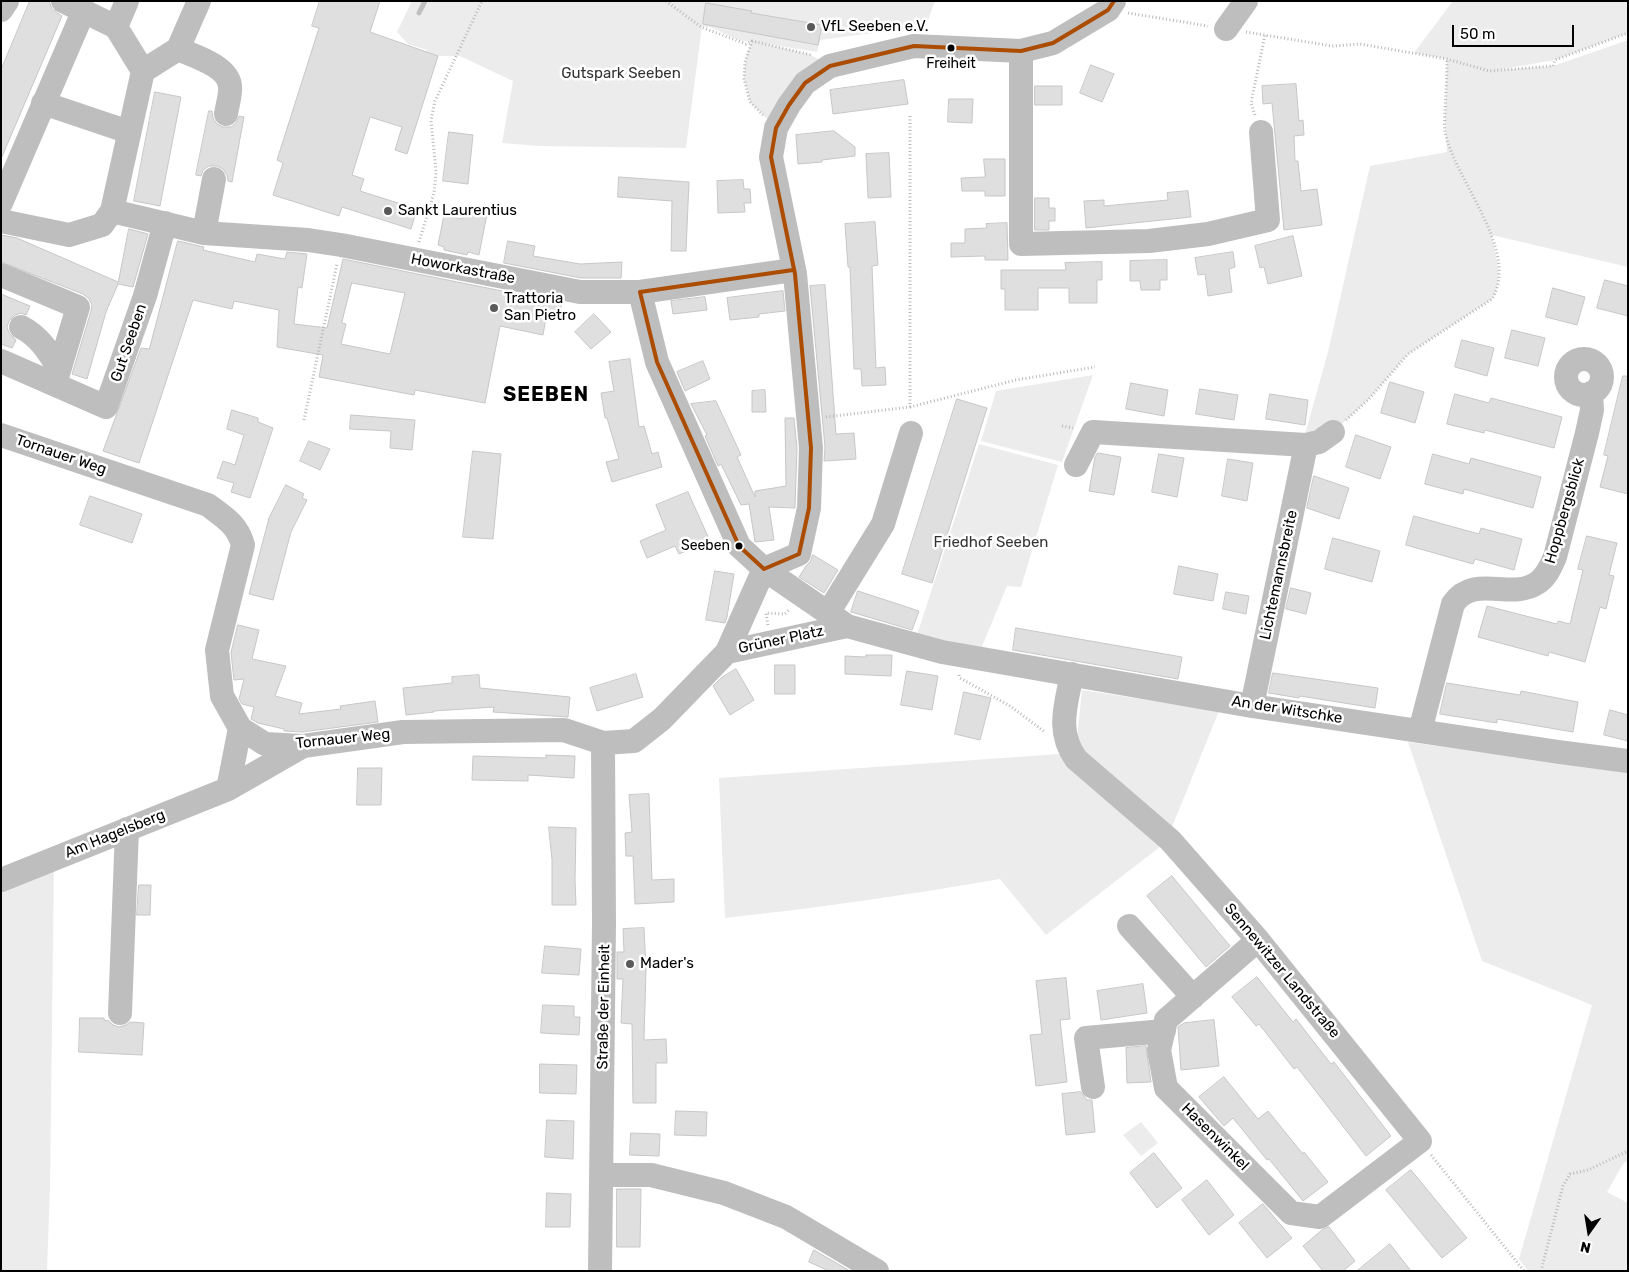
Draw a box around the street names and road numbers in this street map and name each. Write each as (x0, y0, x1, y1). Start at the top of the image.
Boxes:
street label: Howorkastraße (409, 250, 517, 288)
street label: Gut Seeben (107, 302, 151, 384)
street label: Tornauer Weg (13, 431, 109, 479)
street label: Hoppbergsblick (1541, 456, 1589, 566)
street label: Lichtemannsbreite (1256, 509, 1302, 641)
street label: Grüner Platz (737, 622, 825, 658)
street label: An der Witschke (1230, 692, 1344, 728)
street label: Tornauer Weg (295, 725, 391, 753)
street label: Am Hagelsberg (62, 806, 168, 862)
street label: Sennewitzer Landstraße (1220, 900, 1344, 1042)
street label: Straße der Einheit (594, 944, 614, 1070)
street label: Hasenwinkel (1177, 1099, 1253, 1175)

